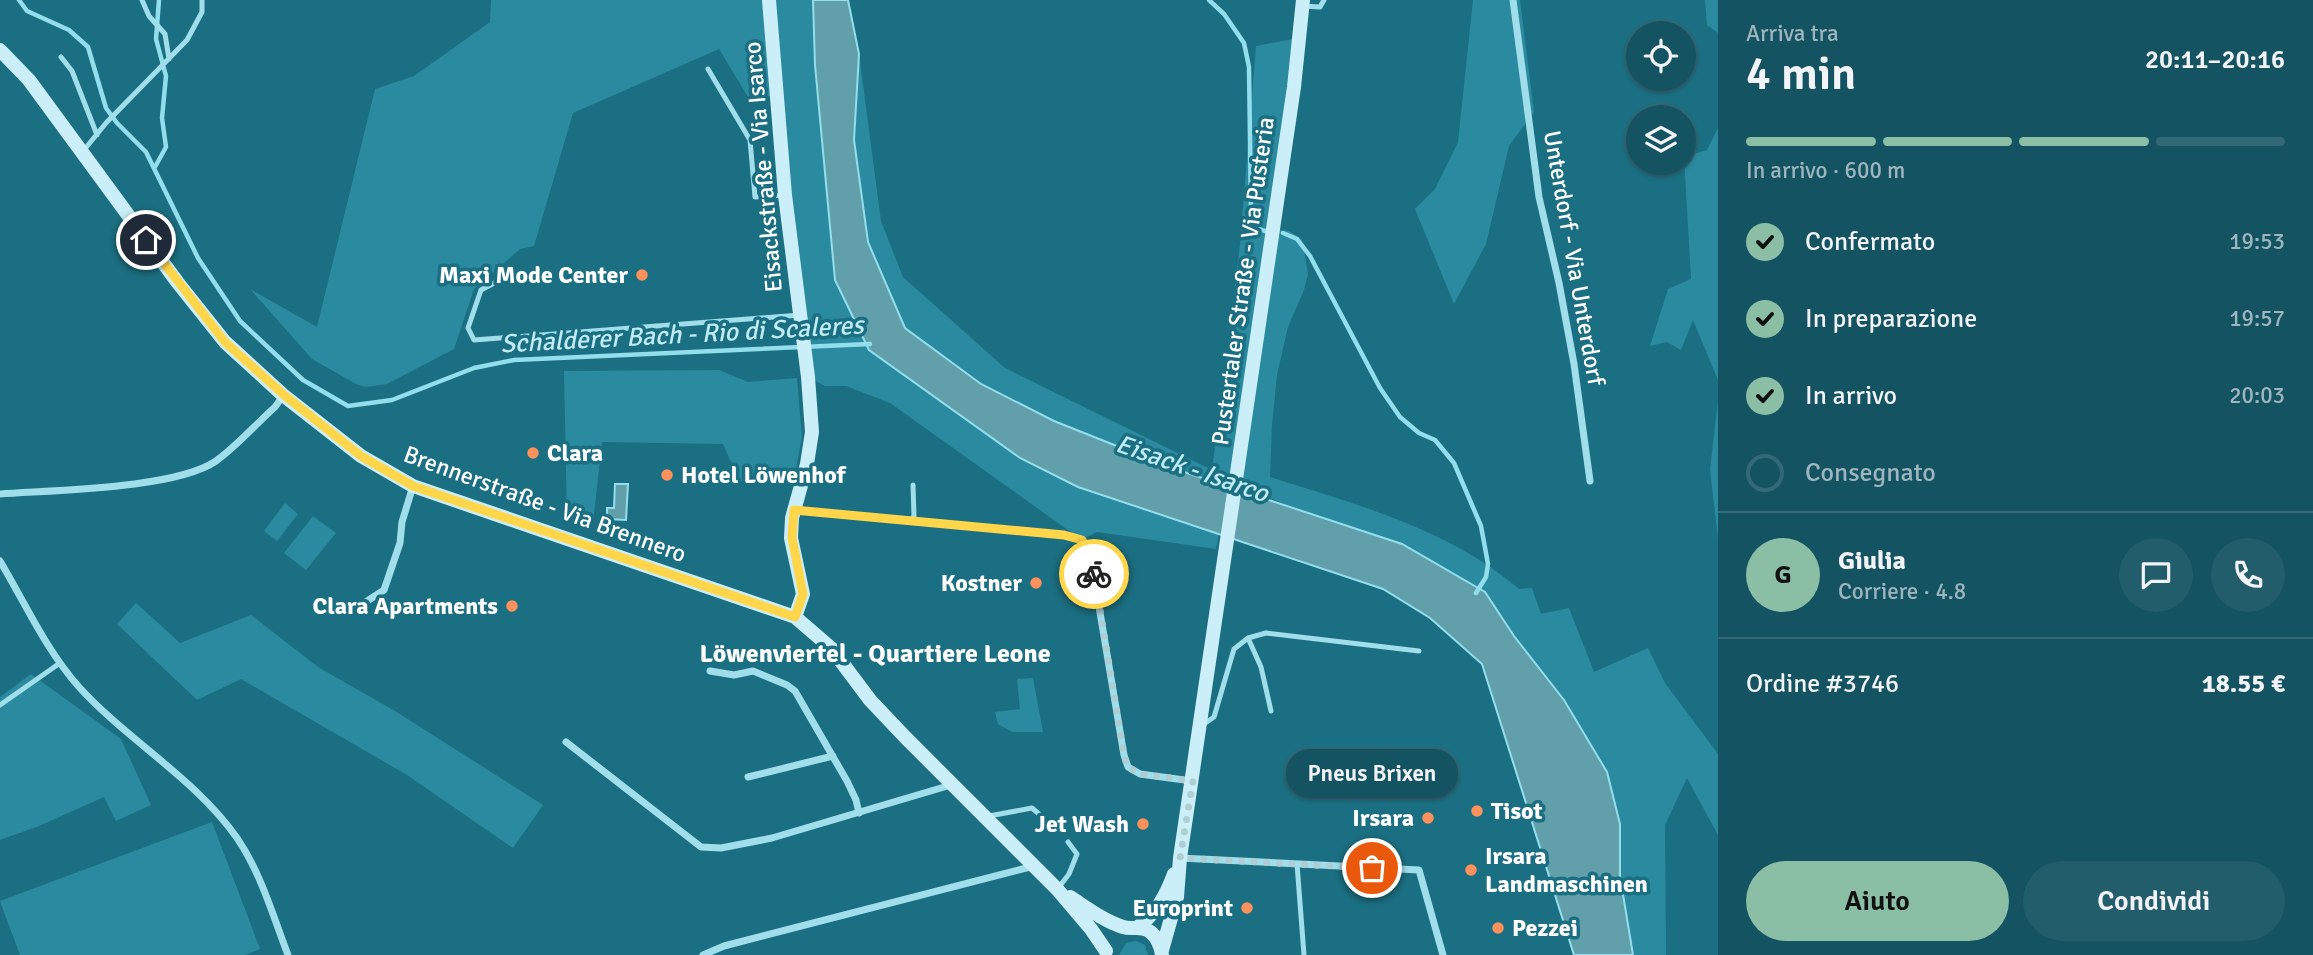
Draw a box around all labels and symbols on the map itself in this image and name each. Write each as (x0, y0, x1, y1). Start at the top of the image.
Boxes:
street label: Eisackstraße - Via Isarco (737, 41, 789, 293)
street label: Pustertaler Straße - Via Pusteria (1205, 115, 1281, 447)
street label: Unterdorf - Via Unterdorf (1537, 128, 1611, 389)
pin (116, 210, 176, 270)
place label: Maxi Mode Center (439, 260, 628, 290)
marker: Maxi Mode Center (634, 267, 650, 283)
water label: Schalderer Bach - Rio di Scaleres (500, 309, 867, 360)
water label: Eisack - Isarco (1112, 428, 1274, 510)
place label: Clara (547, 438, 603, 468)
street label: Brennerstraße - Via Brennero (400, 439, 690, 569)
marker: Clara (525, 445, 541, 461)
place label: Hotel Löwenhof (681, 460, 847, 490)
marker: Hotel Löwenhof (659, 467, 675, 483)
courier (1059, 539, 1129, 609)
place label: Kostner (941, 568, 1022, 598)
marker: Kostner (1028, 575, 1044, 591)
place label: Clara Apartments (313, 591, 498, 621)
marker: Clara Apartments (504, 598, 520, 614)
district label: Löwenviertel - Quartiere Leone (699, 638, 1051, 670)
callout: Pneus Brixen (1286, 749, 1458, 798)
place label: Tisot (1491, 796, 1543, 826)
place label: Irsara (1352, 803, 1414, 833)
marker: Tisot (1469, 803, 1485, 819)
place label: Jet Wash (1035, 809, 1129, 839)
marker: Irsara (1420, 810, 1436, 826)
marker: Jet Wash (1135, 816, 1151, 832)
pin (1342, 838, 1402, 898)
place label: Irsara Landmaschinen (1485, 841, 1648, 899)
marker: Irsara Landmaschinen (1463, 862, 1479, 878)
place label: Europrint (1132, 893, 1233, 923)
marker: Europrint (1239, 900, 1255, 916)
place label: Pezzei (1512, 913, 1578, 943)
marker: Pezzei (1490, 920, 1506, 936)

